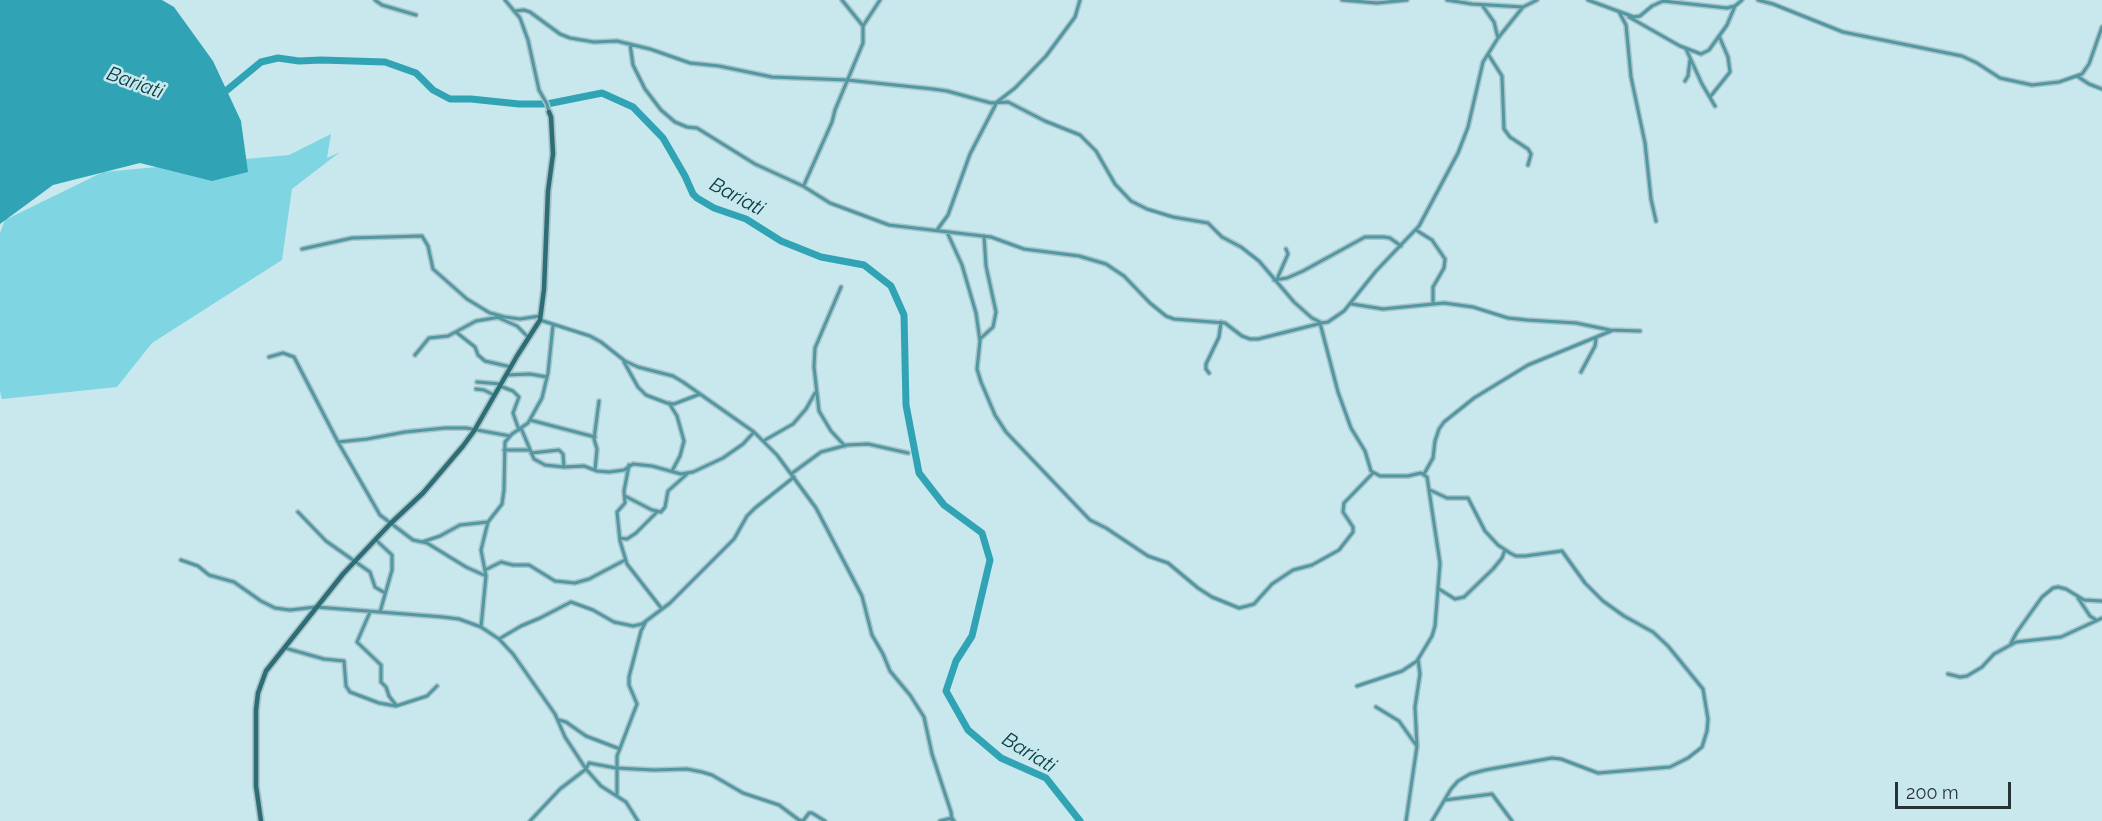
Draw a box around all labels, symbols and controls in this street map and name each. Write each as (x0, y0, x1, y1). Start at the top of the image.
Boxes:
water label: Bariati (103, 62, 167, 104)
water label: Bariati (706, 173, 768, 221)
water label: Bariati (998, 728, 1060, 778)
scale bar (1898, 770, 2014, 808)
text: 200 m (1906, 782, 1959, 803)

